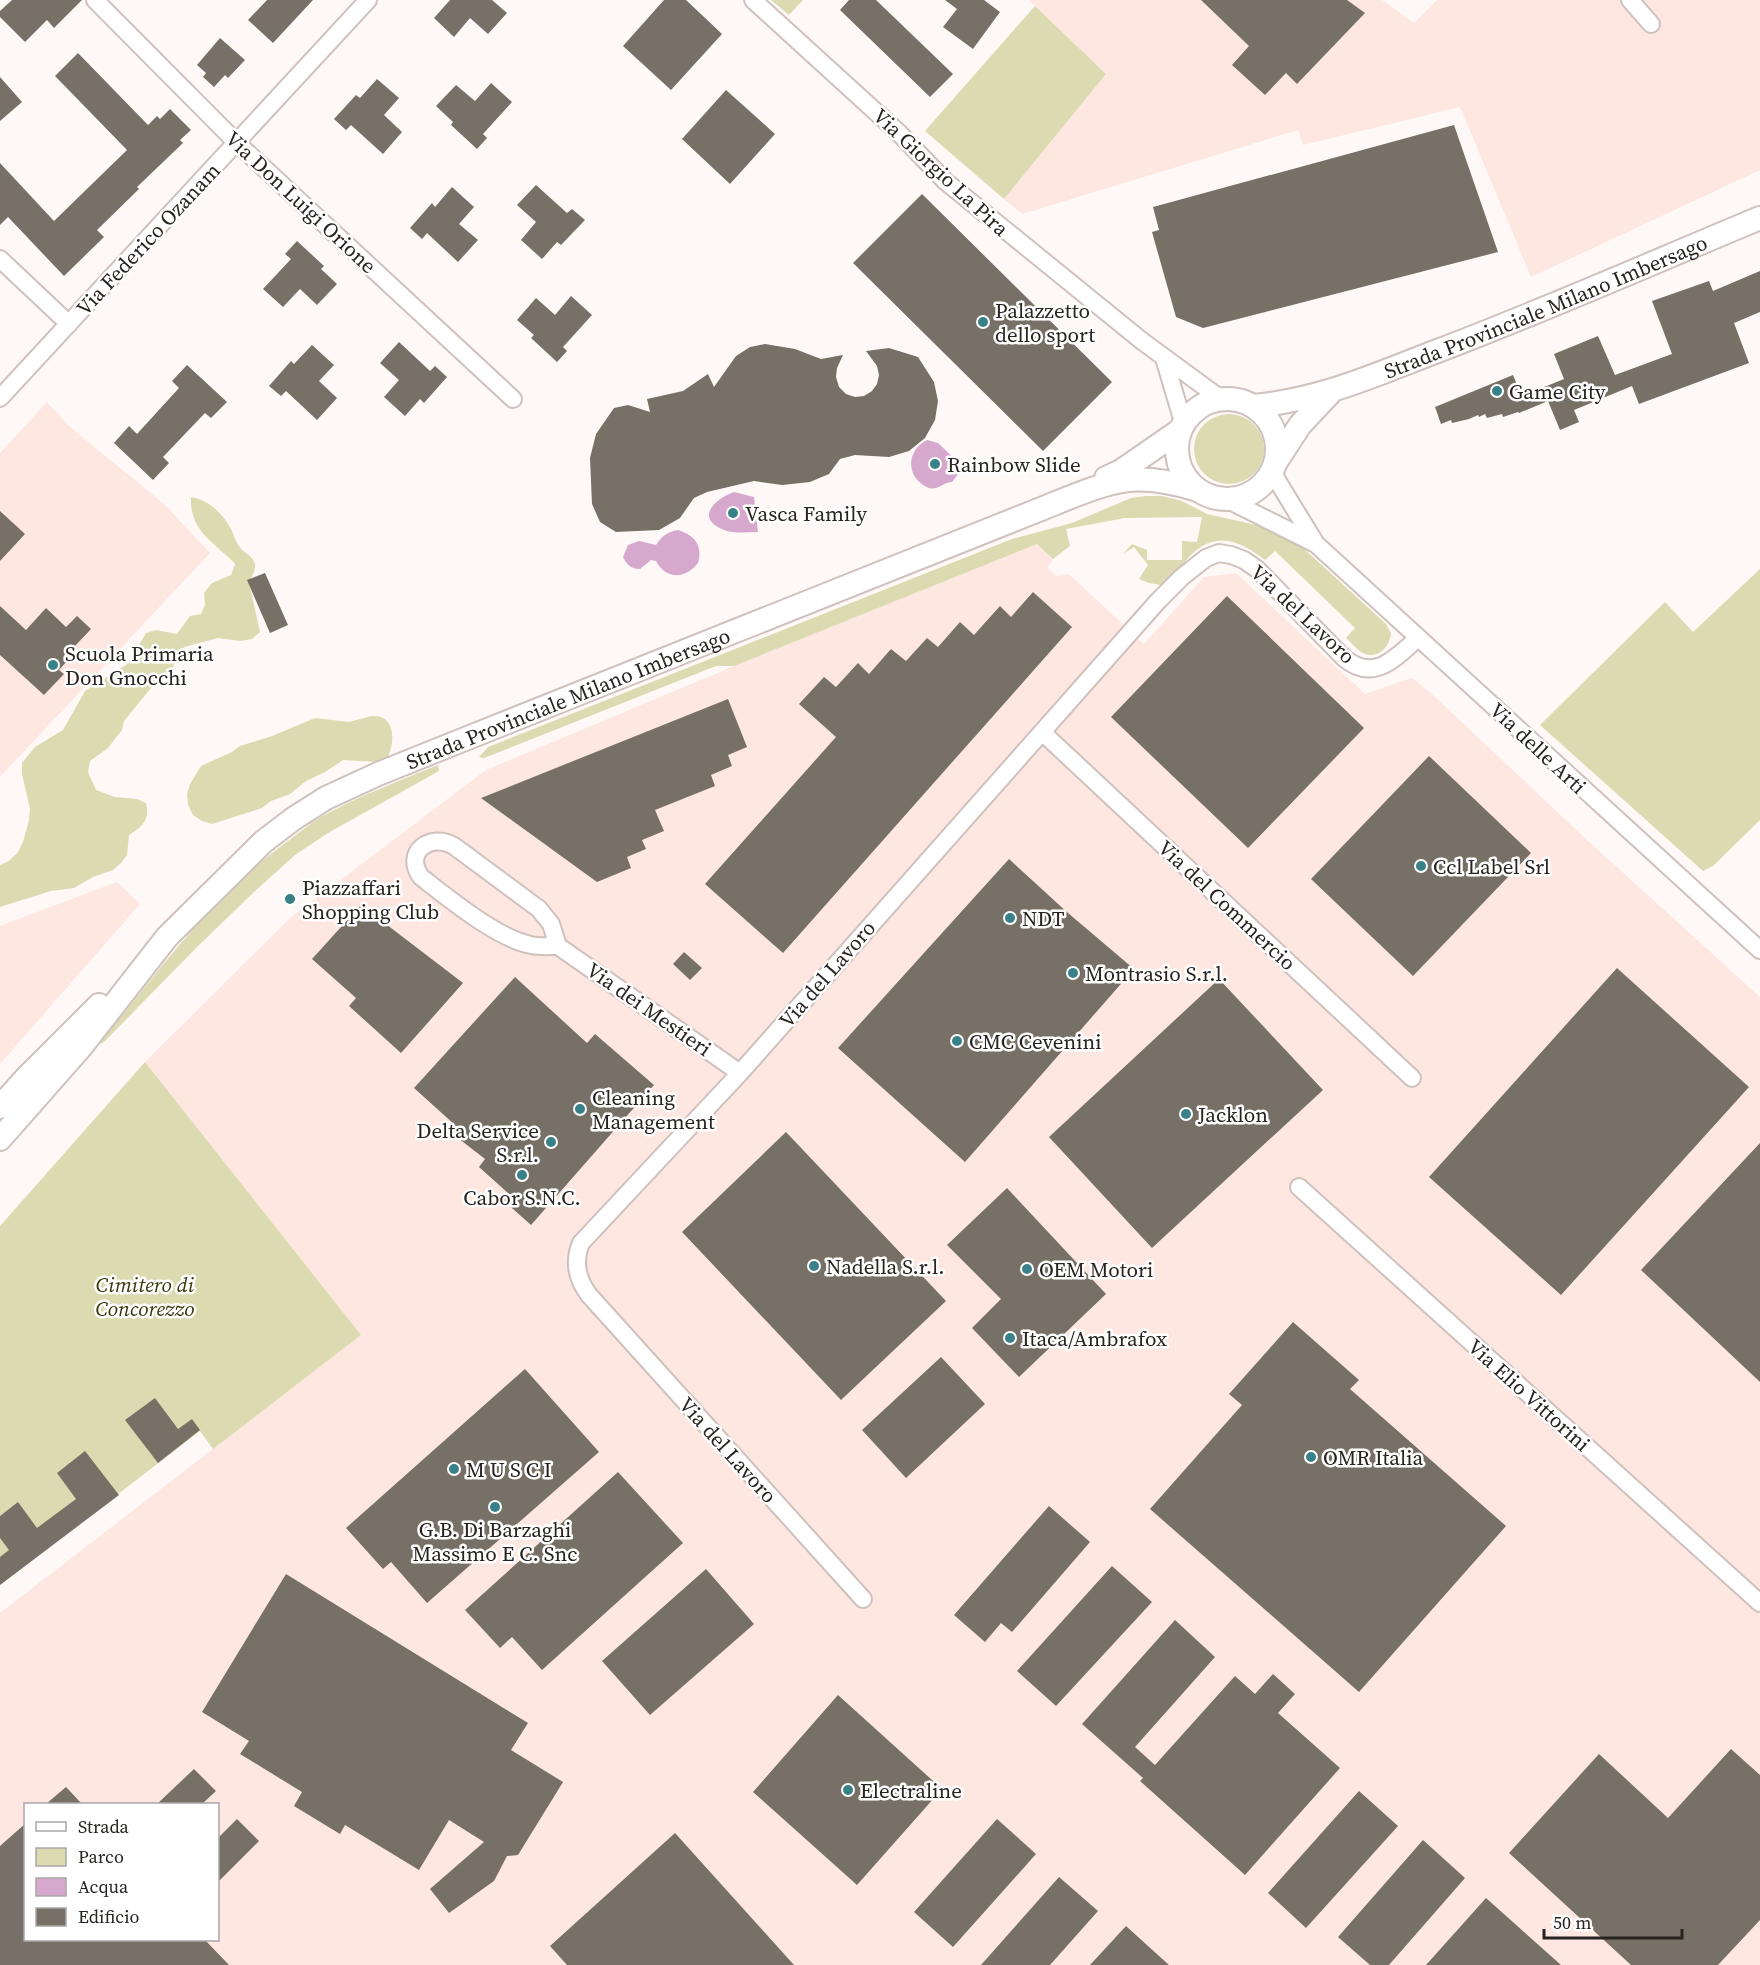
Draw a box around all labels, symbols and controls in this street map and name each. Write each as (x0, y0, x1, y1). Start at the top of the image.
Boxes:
street label: Via Giorgio La Pira (867, 101, 1015, 243)
street label: Via Don Luigi Orione (219, 124, 383, 280)
street label: Via Federico Ozanam (70, 156, 227, 322)
street label: Strada Provinciale Milano Imbersago (1380, 227, 1711, 385)
place label: Palazzetto dello sport (995, 296, 1095, 349)
marker: Palazzetto dello sport (976, 315, 990, 329)
place label: Game City (1509, 377, 1606, 406)
marker: Game City (1490, 384, 1504, 398)
place label: Rainbow Slide (947, 450, 1081, 479)
marker: Rainbow Slide (928, 457, 942, 471)
place label: Vasca Family (745, 499, 867, 528)
marker: Vasca Family (726, 506, 740, 520)
street label: Via del Lavoro (1244, 558, 1362, 670)
street label: Strada Provinciale Milano Imbersago (402, 620, 734, 776)
place label: Scuola Primaria Don Gnocchi (65, 639, 214, 692)
marker: Scuola Primaria Don Gnocchi (46, 658, 60, 672)
street label: Via delle Arti (1483, 696, 1593, 800)
street label: Via del Commercio (1152, 833, 1302, 977)
place label: Ccl Label Srl (1433, 852, 1550, 881)
marker: Ccl Label Srl (1414, 859, 1428, 873)
place label: Piazzaffari Shopping Club (302, 873, 439, 926)
marker: Piazzaffari Shopping Club (283, 892, 297, 906)
place label: NDT (1022, 904, 1065, 933)
marker: NDT (1003, 911, 1017, 925)
street label: Via del Lavoro (772, 914, 882, 1034)
street label: Via dei Mestieri (581, 955, 717, 1063)
place label: Montrasio S.r.l. (1085, 959, 1228, 988)
marker: Montrasio S.r.l. (1066, 966, 1080, 980)
place label: CMC Cevenini (969, 1027, 1101, 1056)
marker: CMC Cevenini (950, 1034, 964, 1048)
place label: Cleaning Management (592, 1083, 715, 1136)
place label: Jacklon (1197, 1100, 1268, 1129)
marker: Cleaning Management (573, 1102, 587, 1116)
marker: Jacklon (1179, 1107, 1193, 1121)
place label: Delta Service S.r.l. (417, 1116, 539, 1169)
marker: Delta Service S.r.l. (544, 1135, 558, 1149)
marker: Cabor S.N.C. (515, 1168, 529, 1182)
place label: Cabor S.N.C. (463, 1183, 581, 1212)
place label: Nadella S.r.l. (826, 1252, 945, 1281)
place label: OEM Motori (1039, 1255, 1153, 1284)
marker: Nadella S.r.l. (807, 1259, 821, 1273)
marker: OEM Motori (1020, 1262, 1034, 1276)
park label: Cimitero di Concorezzo (95, 1270, 195, 1323)
place label: Itaca/Ambrafox (1022, 1324, 1167, 1353)
marker: Itaca/Ambrafox (1003, 1331, 1017, 1345)
street label: Via Elio Vittorini (1461, 1332, 1597, 1458)
street label: Via del Lavoro (673, 1391, 783, 1509)
place label: OMR Italia (1323, 1443, 1424, 1472)
marker: OMR Italia (1304, 1450, 1318, 1464)
place label: M U S C I (466, 1455, 552, 1484)
marker: M U S C I (447, 1462, 461, 1476)
marker: G.B. Di Barzaghi Massimo E C. Snc (488, 1500, 502, 1514)
place label: G.B. Di Barzaghi Massimo E C. Snc (413, 1515, 577, 1568)
place label: Electraline (860, 1776, 962, 1805)
marker: Electraline (841, 1783, 855, 1797)
legend (24, 1803, 219, 1941)
text: Strada (78, 1814, 129, 1839)
text: Parco (78, 1844, 124, 1869)
text: Acqua (78, 1874, 129, 1899)
scale bar (1544, 1902, 1682, 1940)
text: Edificio (78, 1904, 139, 1929)
text: 50 m (1553, 1910, 1591, 1935)

